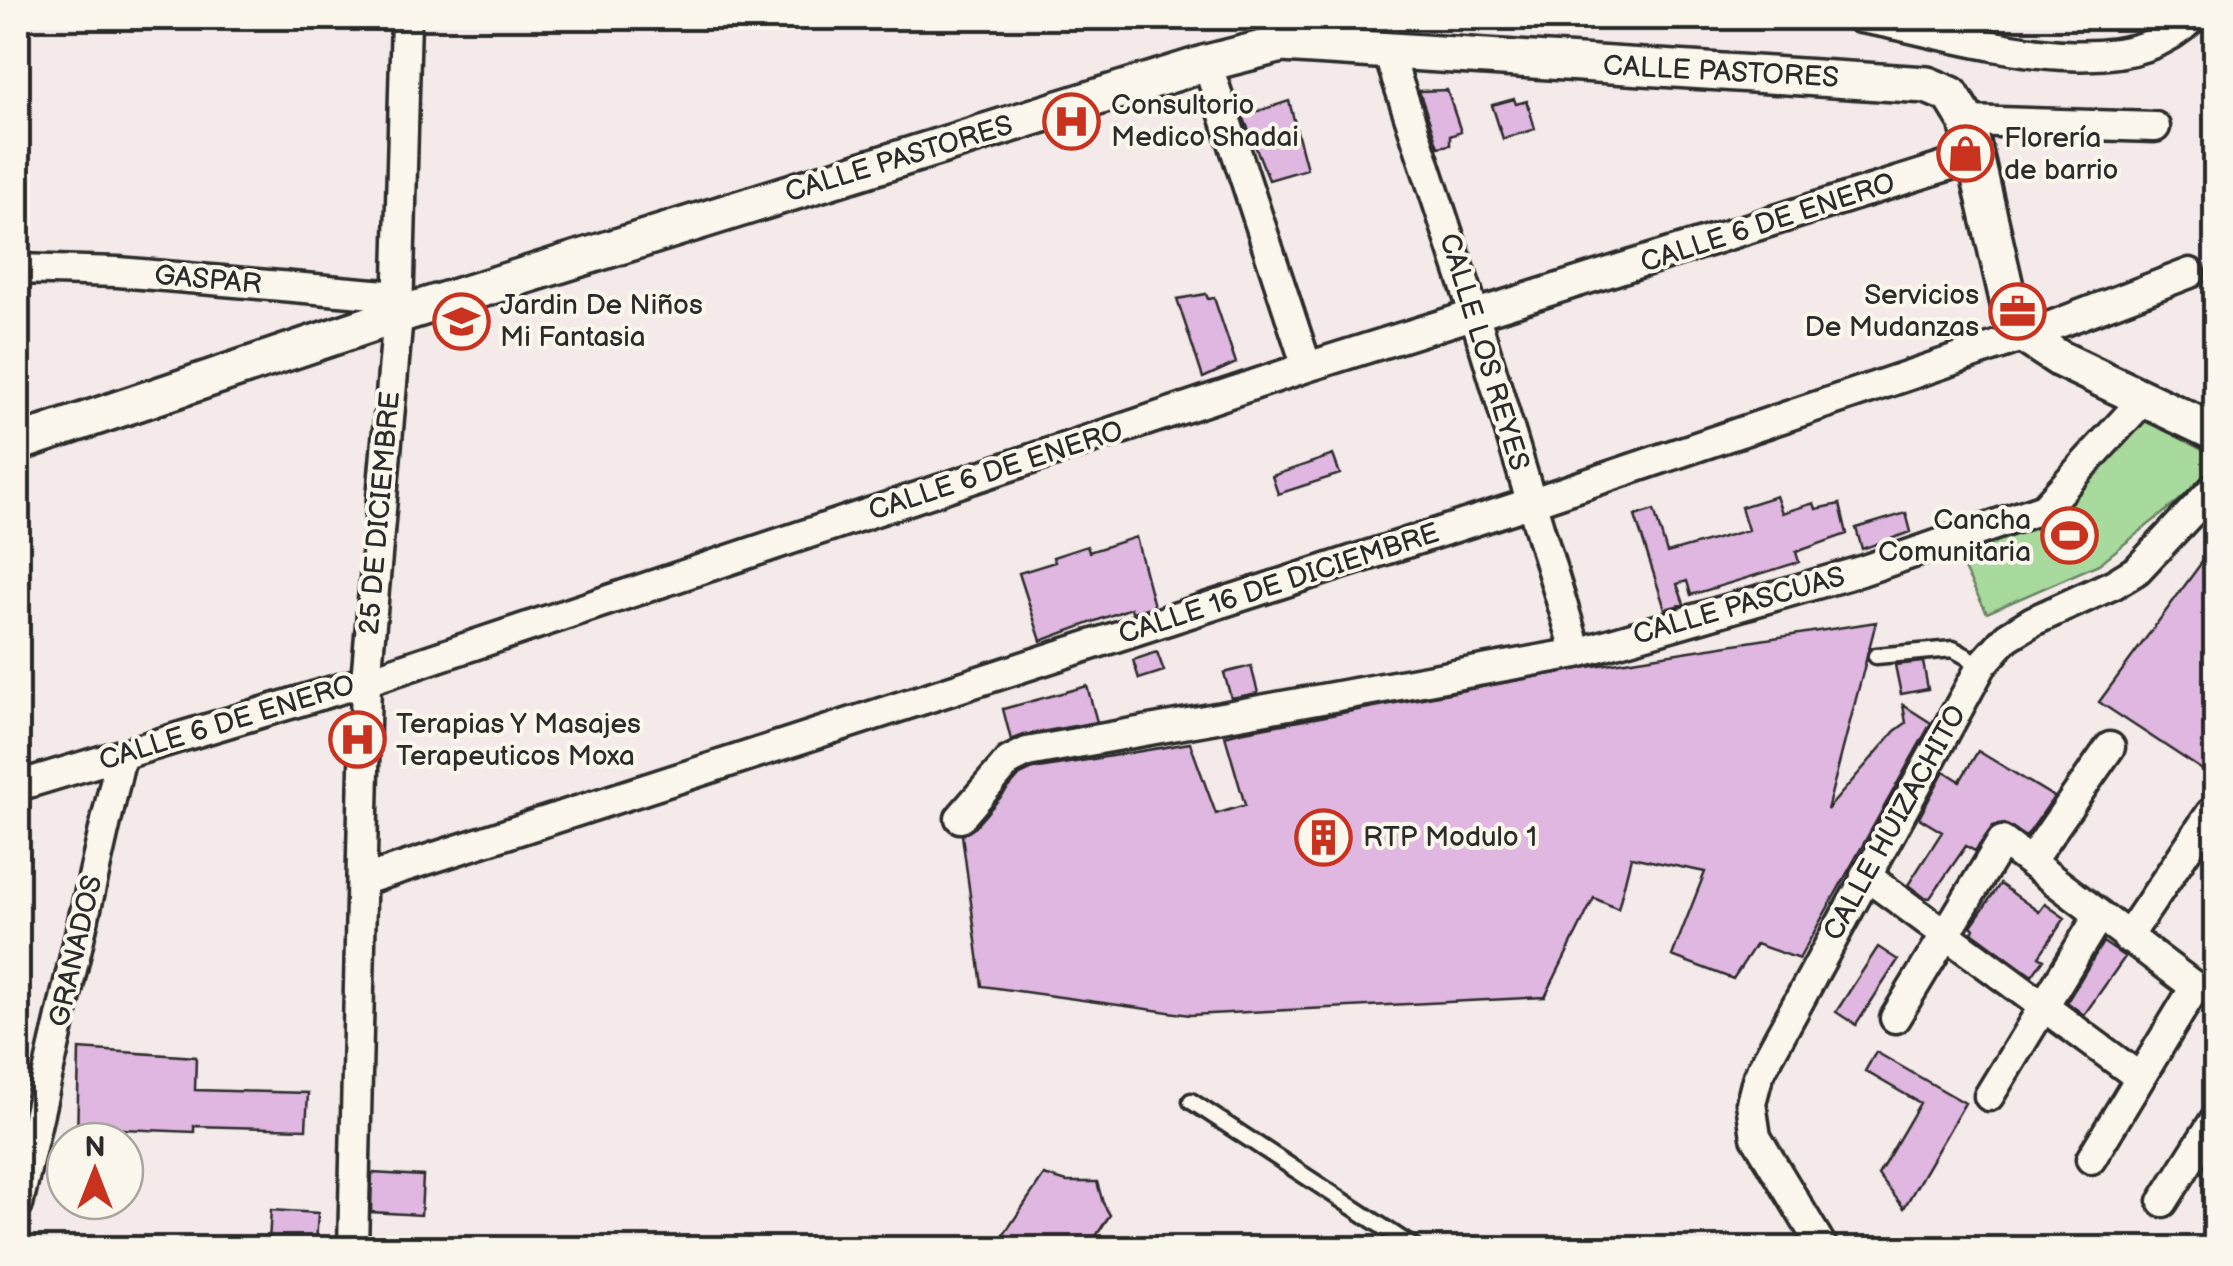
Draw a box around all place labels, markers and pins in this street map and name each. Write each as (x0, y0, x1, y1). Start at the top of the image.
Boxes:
place label: Consultorio Medico Shadai (1111, 89, 1299, 154)
hospital icon: Consultorio Medico Shadai (1042, 91, 1102, 151)
place label: Florería de barrio (2004, 122, 2119, 187)
shop icon: Florería de barrio (1935, 124, 1995, 184)
place label: Servicios De Mudanzas (1805, 279, 1979, 344)
office icon: Servicios De Mudanzas (1988, 281, 2048, 341)
place label: Jardin De Niños Mi Fantasia (500, 289, 703, 354)
school or university icon: Jardin De Niños Mi Fantasia (431, 291, 491, 351)
place label: Cancha Comunitaria (1878, 504, 2031, 569)
sports icon: Cancha Comunitaria (2040, 506, 2100, 566)
place label: Terapias Y Masajes Terapeuticos Moxa (396, 708, 641, 773)
hospital icon: Terapias Y Masajes Terapeuticos Moxa (327, 710, 387, 770)
building icon: RTP Modulo 1 (1294, 807, 1354, 867)
place label: RTP Modulo 1 (1363, 821, 1537, 854)

